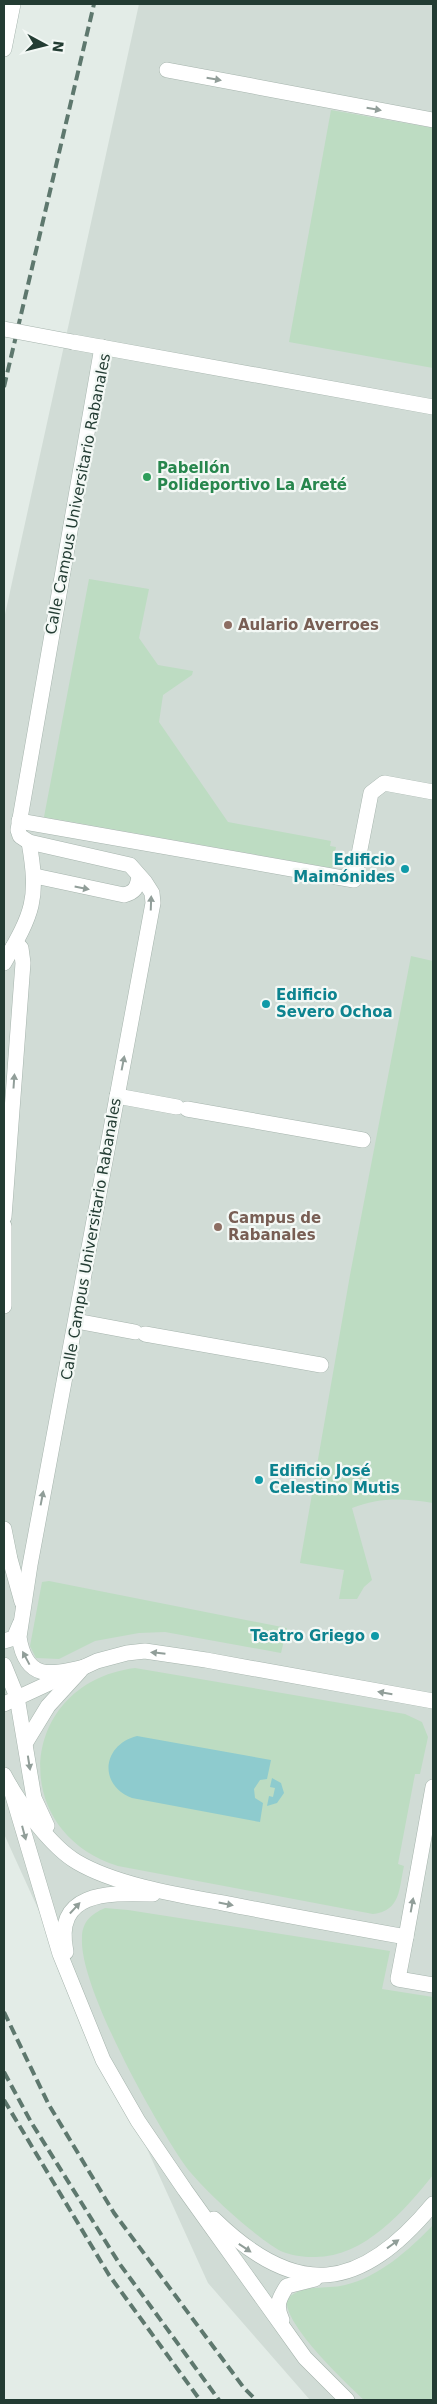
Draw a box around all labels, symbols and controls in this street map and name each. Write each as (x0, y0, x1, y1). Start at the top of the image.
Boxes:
north arrow (20, 20, 70, 70)
text: N (49, 40, 67, 53)
one-way arrow (207, 76, 223, 84)
one-way arrow (367, 105, 383, 113)
street label: Calle Campus Universitario Rabanales (42, 352, 114, 636)
place label: Pabellón Polideportivo La Areté (157, 459, 347, 494)
marker: Pabellón Polideportivo La Areté (141, 471, 153, 483)
place label: Aulario Averroes (238, 616, 379, 634)
marker: Aulario Averroes (222, 619, 234, 631)
place label: Edificio Maimónides (293, 851, 395, 886)
marker: Edificio Maimónides (399, 863, 411, 875)
one-way arrow (75, 884, 91, 892)
one-way arrow (148, 895, 156, 911)
place label: Edificio Severo Ochoa (276, 986, 393, 1021)
marker: Edificio Severo Ochoa (260, 998, 272, 1010)
one-way arrow (119, 1056, 127, 1071)
one-way arrow (10, 1072, 18, 1088)
street label: Calle Campus Universitario Rabanales (57, 1096, 125, 1381)
place label: Campus de Rabanales (228, 1209, 321, 1244)
marker: Campus de Rabanales (212, 1221, 224, 1233)
place label: Edificio José Celestino Mutis (269, 1462, 400, 1497)
marker: Edificio José Celestino Mutis (253, 1474, 265, 1486)
one-way arrow (39, 1490, 47, 1506)
place label: Teatro Griego (250, 1627, 365, 1645)
marker: Teatro Griego (369, 1630, 381, 1642)
one-way arrow (150, 1648, 166, 1656)
one-way arrow (22, 1650, 30, 1665)
one-way arrow (377, 1688, 393, 1696)
one-way arrow (25, 1755, 33, 1771)
one-way arrow (20, 1826, 28, 1841)
one-way arrow (408, 1897, 416, 1913)
one-way arrow (219, 1900, 235, 1908)
one-way arrow (69, 1903, 81, 1915)
one-way arrow (386, 2238, 399, 2249)
one-way arrow (239, 2243, 252, 2253)

